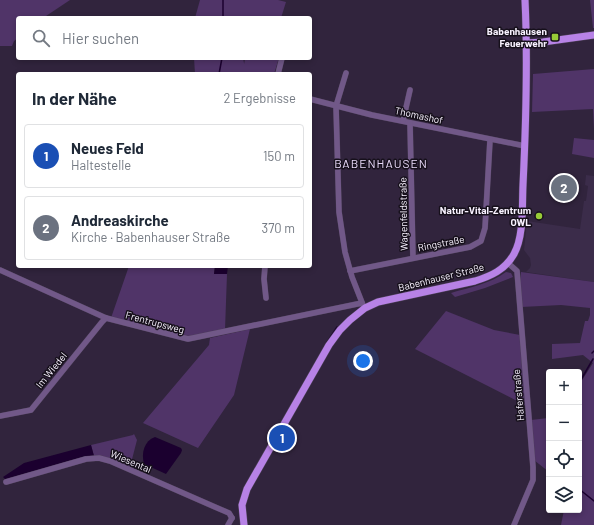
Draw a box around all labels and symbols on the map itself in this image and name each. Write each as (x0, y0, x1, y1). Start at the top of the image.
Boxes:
place label: Babenhausen Feuerwehr (487, 25, 547, 49)
marker: Babenhausen Feuerwehr (550, 32, 560, 42)
street label: Thomashof (394, 104, 445, 126)
district label: BABENHAUSEN (334, 156, 428, 170)
pin: 2 (551, 173, 577, 203)
street label: Wagenfeldstraße (396, 177, 410, 251)
place label: Natur-Vital-Zentrum OWL (440, 204, 531, 228)
marker: Natur-Vital-Zentrum OWL (534, 211, 544, 221)
street label: Ringstraße (417, 233, 465, 253)
street label: Babenhauser Straße (397, 261, 485, 293)
street label: Frentrupsweg (124, 308, 186, 336)
street label: Im Wiedel (33, 350, 69, 390)
your location (353, 351, 373, 371)
street label: Haferstraße (510, 369, 526, 421)
pin: 1 (269, 423, 295, 453)
street label: Wiesental (109, 447, 153, 475)

